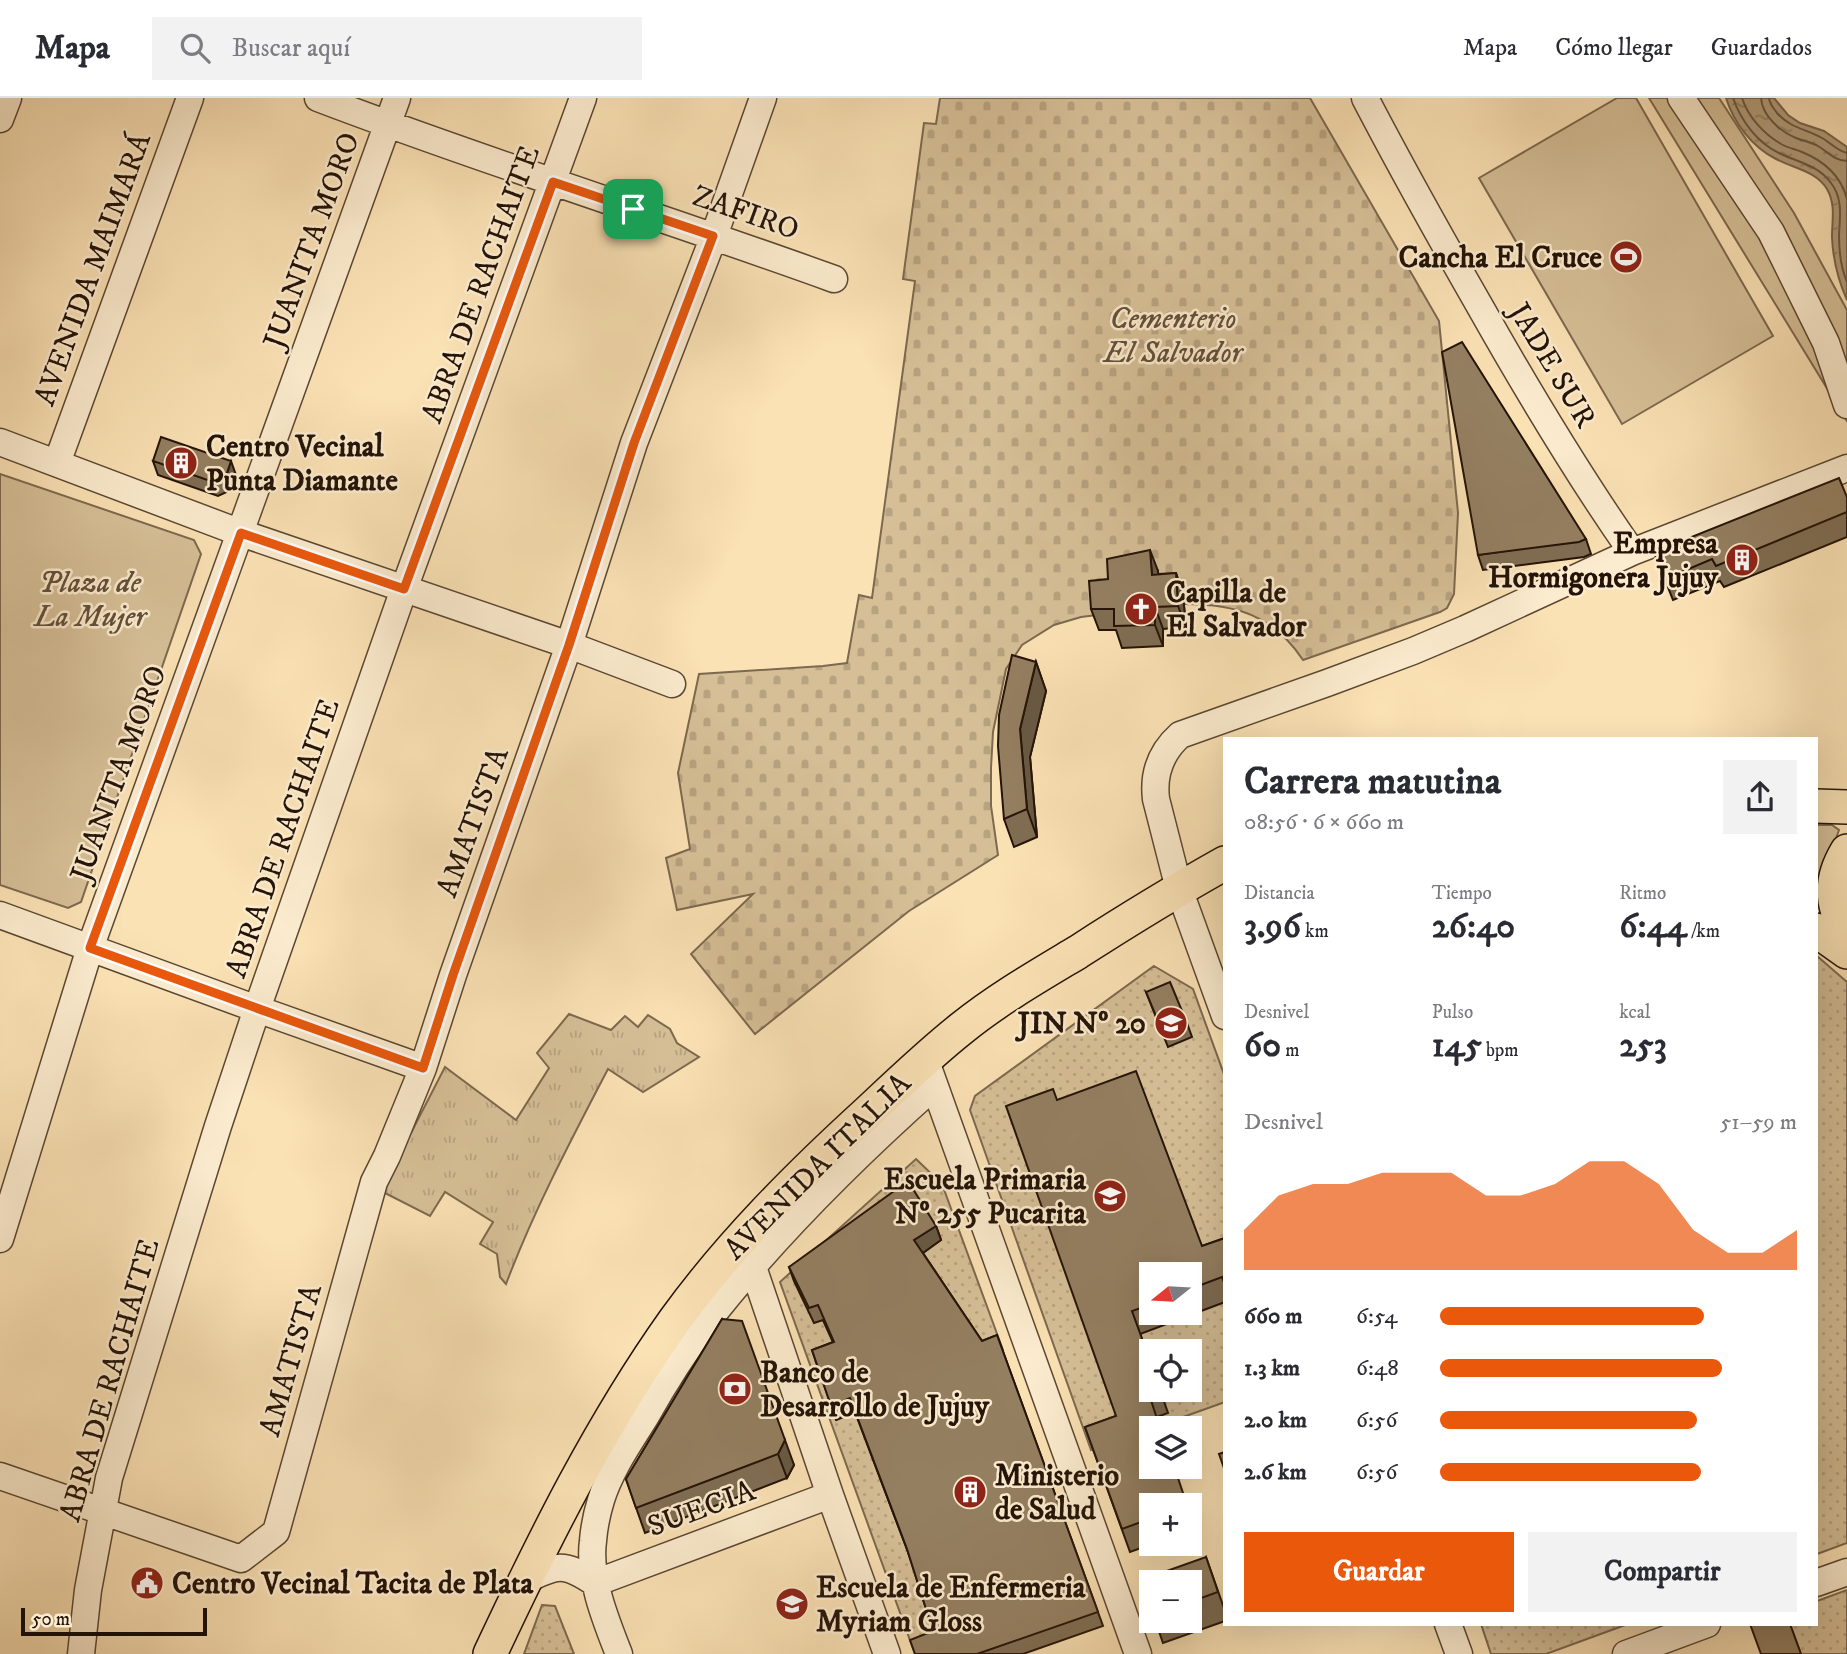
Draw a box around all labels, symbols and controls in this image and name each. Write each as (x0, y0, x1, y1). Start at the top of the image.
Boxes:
search box (152, 17, 642, 80)
text: Mapa (35, 28, 110, 69)
icon: search (176, 29, 214, 67)
text: Buscar aquí (232, 32, 350, 65)
text: Mapa (1463, 33, 1517, 63)
text: Cómo llegar (1555, 33, 1673, 63)
text: Guardados (1711, 33, 1812, 63)
street label: AVENIDA MAIMARÁ (25, 127, 160, 411)
street label: JUANITA MORO (255, 127, 369, 356)
street label: ABRA DE RACHAITE (414, 141, 549, 428)
street label: ZAFIRO (687, 178, 804, 249)
pin (603, 179, 663, 239)
icon: arrive (614, 190, 652, 228)
sports icon: Cancha El Cruce (1607, 238, 1645, 276)
place label: Cancha El Cruce (1398, 240, 1603, 277)
street label: JADE SUR (1498, 294, 1603, 435)
park label: Cementerio El Salvador (1102, 301, 1245, 372)
place label: Centro Vecinal Punta Diamante (206, 429, 398, 500)
building icon: Centro Vecinal Punta Diamante (162, 444, 200, 482)
place label: Empresa Hormigonera Jujuy (1488, 526, 1719, 597)
building icon: Empresa Hormigonera Jujuy (1723, 541, 1761, 579)
park label: Plaza de La Mujer (32, 565, 148, 636)
place label: Capilla de El Salvador (1166, 575, 1307, 646)
church icon: Capilla de El Salvador (1122, 590, 1160, 628)
street label: JUANITA MORO (62, 660, 176, 889)
street label: ABRA DE RACHAITE (218, 694, 349, 983)
street label: AMATISTA (429, 742, 518, 902)
text: Carrera matutina (1244, 758, 1501, 806)
button: share (1723, 760, 1797, 834)
text: 08:56 · 6 × 660 m (1244, 808, 1404, 837)
text: Distancia (1244, 882, 1315, 905)
text: Tiempo (1432, 882, 1492, 905)
text: Ritmo (1619, 882, 1666, 905)
text: 3.96 (1244, 905, 1301, 949)
text: 26:40 (1432, 905, 1515, 949)
text: 6:44 (1619, 905, 1687, 949)
text: km (1301, 920, 1329, 943)
text: /km (1687, 920, 1720, 943)
text: Desnivel (1244, 1001, 1309, 1024)
text: Pulso (1432, 1001, 1473, 1024)
text: kcal (1619, 1001, 1651, 1024)
school or university icon: JIN Nº 20 (1152, 1004, 1190, 1042)
place label: JIN Nº 20 (1015, 1006, 1146, 1043)
text: 60 (1244, 1024, 1281, 1068)
text: 145 (1432, 1024, 1482, 1068)
text: 253 (1619, 1024, 1667, 1068)
text: m (1281, 1039, 1299, 1062)
text: bpm (1482, 1039, 1519, 1062)
street label: AVENIDA ITALIA (717, 1065, 920, 1268)
text: Desnivel (1244, 1108, 1323, 1137)
text: 51–59 m (1720, 1108, 1797, 1137)
place label: Escuela Primaria Nº 255 Pucarita (883, 1162, 1087, 1233)
school or university icon: Escuela Primaria Nº 255 Pucarita (1091, 1177, 1129, 1215)
street label: ABRA DE RACHAITE (52, 1235, 169, 1526)
north arrow (1139, 1262, 1202, 1325)
map controls (1139, 1262, 1202, 1633)
street label: AMATISTA (252, 1279, 331, 1441)
text: 660 m (1244, 1302, 1303, 1331)
text: 6:54 (1356, 1302, 1397, 1331)
button: locate (1139, 1339, 1202, 1402)
text: 1.3 km (1244, 1354, 1300, 1383)
text: 6:48 (1356, 1354, 1399, 1383)
place label: Banco de Desarrollo de Jujuy (760, 1355, 990, 1426)
bank icon: Banco de Desarrollo de Jujuy (716, 1370, 754, 1408)
text: 2.0 km (1244, 1406, 1307, 1435)
text: 6:56 (1356, 1406, 1397, 1435)
button: layers (1139, 1416, 1202, 1479)
place label: Ministerio de Salud (995, 1458, 1119, 1529)
text: 2.6 km (1244, 1458, 1307, 1487)
text: 6:56 (1356, 1458, 1397, 1487)
street label: SUECIA (643, 1473, 761, 1546)
building icon: Ministerio de Salud (951, 1473, 989, 1511)
button: + (1139, 1493, 1202, 1556)
button: Guardar (1244, 1532, 1514, 1612)
button: Compartir (1528, 1532, 1797, 1612)
public building icon: Centro Vecinal Tacita de Plata (128, 1564, 166, 1602)
place label: Centro Vecinal Tacita de Plata (172, 1566, 535, 1603)
place label: Escuela de Enfermeria Myriam Gloss (816, 1570, 1087, 1641)
button: − (1139, 1570, 1202, 1633)
school or university icon: Escuela de Enfermeria Myriam Gloss (773, 1585, 811, 1623)
scale bar (21, 1605, 206, 1637)
text: 50 m (32, 1608, 70, 1631)

